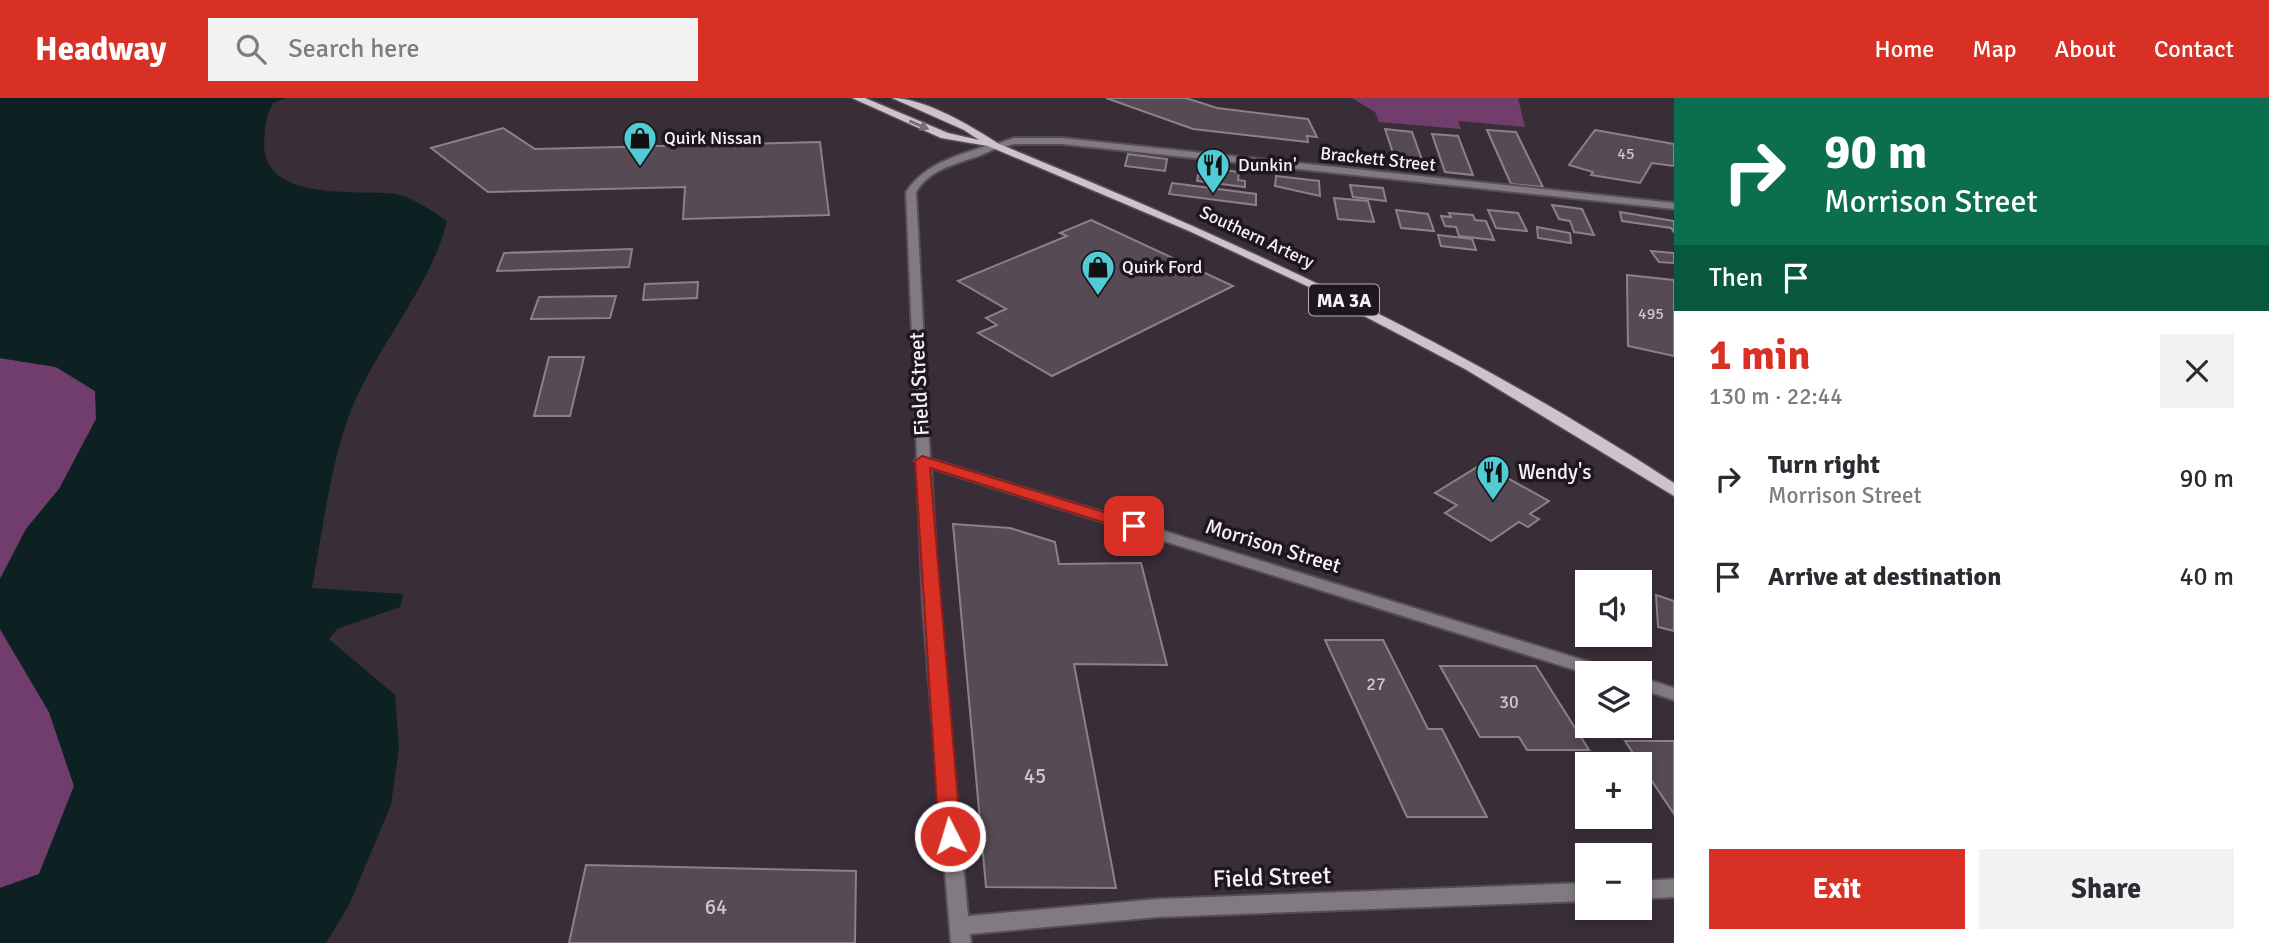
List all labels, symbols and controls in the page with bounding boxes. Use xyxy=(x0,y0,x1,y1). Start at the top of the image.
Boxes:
search box xyxy=(208,18,698,81)
text: Headway xyxy=(35,29,166,70)
icon: search xyxy=(232,30,270,68)
text: Search here xyxy=(288,33,419,65)
text: Home xyxy=(1874,34,1934,64)
text: Map xyxy=(1972,34,2017,64)
text: About xyxy=(2055,34,2116,64)
text: Contact xyxy=(2154,34,2234,64)
shop icon: Quirk Nissan xyxy=(621,119,659,168)
one-way arrow xyxy=(909,120,930,131)
text: 90 m xyxy=(1824,122,1927,182)
icon: right xyxy=(1709,126,1800,217)
place label: Quirk Nissan xyxy=(664,127,762,149)
street label: Brackett Street xyxy=(1319,142,1437,176)
house number: 45 xyxy=(1617,144,1635,164)
restaurant icon: Dunkin' xyxy=(1194,146,1232,195)
place label: Dunkin' xyxy=(1238,154,1297,176)
text: Morrison Street xyxy=(1824,182,2038,221)
street label: Southern Artery xyxy=(1196,201,1318,273)
shop icon: Quirk Ford xyxy=(1079,248,1117,297)
place label: Quirk Ford xyxy=(1122,256,1202,278)
icon: arrive xyxy=(1777,259,1815,297)
text: Then xyxy=(1709,262,1763,294)
road number: MA 3A xyxy=(1309,284,1379,316)
house number: 495 xyxy=(1638,304,1664,324)
text: 1 min xyxy=(1709,330,1810,381)
street label: Field Street xyxy=(903,332,935,436)
button: close xyxy=(2160,334,2234,408)
text: 130 m · 22:44 xyxy=(1709,382,1843,411)
text: Turn right xyxy=(1768,449,1880,481)
restaurant icon: Wendy's xyxy=(1474,453,1512,502)
place label: Wendy's xyxy=(1518,459,1591,485)
icon: right xyxy=(1709,460,1747,498)
text: 90 m xyxy=(2179,463,2234,495)
text: Morrison Street xyxy=(1768,481,1922,510)
pin xyxy=(1104,496,1164,556)
icon: arrive xyxy=(1115,507,1153,545)
street label: Morrison Street xyxy=(1202,513,1344,579)
icon: arrive xyxy=(1709,558,1747,596)
text: Arrive at destination xyxy=(1768,561,2001,593)
text: 40 m xyxy=(2179,561,2234,593)
map controls xyxy=(1575,570,1652,920)
button: sound xyxy=(1575,570,1652,647)
button: layers xyxy=(1575,661,1652,738)
house number: 27 xyxy=(1366,673,1386,695)
house number: 30 xyxy=(1499,691,1519,713)
button: + xyxy=(1575,752,1652,829)
house number: 45 xyxy=(1024,763,1046,789)
position arrow xyxy=(913,799,987,873)
button: − xyxy=(1575,843,1652,920)
button: Exit xyxy=(1709,849,1965,929)
button: Share xyxy=(1979,849,2234,929)
street label: Field Street xyxy=(1212,860,1332,894)
house number: 64 xyxy=(705,894,727,920)

